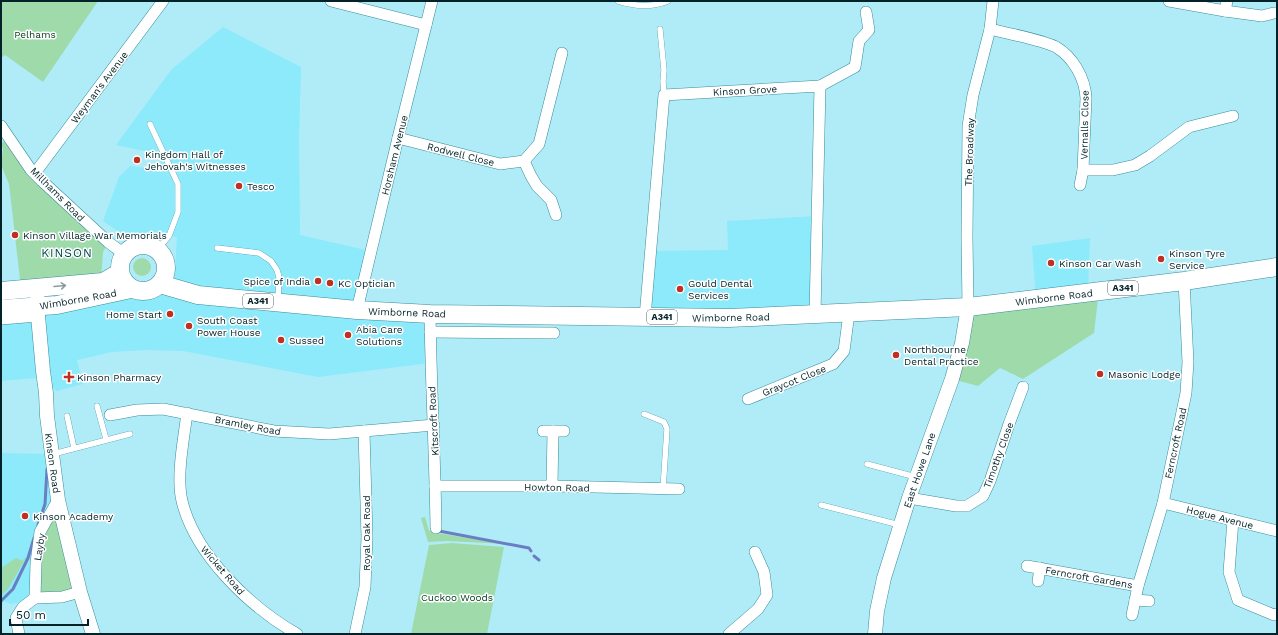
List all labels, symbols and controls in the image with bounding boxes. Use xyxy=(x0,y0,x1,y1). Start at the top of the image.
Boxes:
park label: Pelhams xyxy=(14,29,56,40)
street label: Weyman's Avenue xyxy=(69,49,130,125)
street label: Kinson Grove xyxy=(713,83,778,98)
street label: Vernalls Close xyxy=(1078,90,1091,160)
street label: Horsham Avenue xyxy=(379,114,410,196)
street label: The Broadway xyxy=(963,117,976,186)
street label: Rodwell Close xyxy=(426,141,496,168)
place label: Kingdom Hall of Jehovah's Witnesses xyxy=(145,149,246,172)
marker: Kingdom Hall of Jehovah's Witnesses xyxy=(132,155,142,165)
street label: Millhams Road xyxy=(28,165,87,224)
marker: Tesco xyxy=(234,181,244,191)
place label: Tesco xyxy=(247,181,275,192)
marker: Kinson Village War Memorials xyxy=(10,230,20,240)
place label: Kinson Village War Memorials xyxy=(23,230,167,241)
district label: KINSON xyxy=(41,246,93,260)
place label: Kinson Tyre Service xyxy=(1169,248,1225,271)
marker: Kinson Tyre Service xyxy=(1156,254,1166,264)
marker: Kinson Car Wash xyxy=(1046,258,1056,268)
place label: Kinson Car Wash xyxy=(1059,258,1141,269)
place label: Spice of India xyxy=(243,276,310,287)
marker: Spice of India xyxy=(313,276,323,286)
marker: KC Optician xyxy=(325,278,335,288)
place label: KC Optician xyxy=(338,278,395,289)
place label: Gould Dental Services xyxy=(688,278,752,301)
road number: A341 xyxy=(1108,281,1138,295)
one-way arrow xyxy=(53,282,66,289)
marker: Gould Dental Services xyxy=(675,284,685,294)
street label: Wimborne Road xyxy=(39,287,117,312)
street label: Wimborne Road xyxy=(1015,287,1093,308)
road number: A341 xyxy=(243,294,273,308)
street label: Wimborne Road xyxy=(368,306,446,319)
place label: Home Start xyxy=(106,309,163,320)
marker: Home Start xyxy=(165,309,175,319)
road number: A341 xyxy=(647,310,677,324)
street label: Wimborne Road xyxy=(692,311,770,324)
place label: South Coast Power House xyxy=(197,315,261,338)
marker: South Coast Power House xyxy=(184,321,194,331)
place label: Abia Care Solutions xyxy=(356,324,403,347)
marker: Abia Care Solutions xyxy=(343,330,353,340)
marker: Sussed xyxy=(276,335,286,345)
place label: Sussed xyxy=(289,335,324,346)
place label: Northbourne Dental Practice xyxy=(904,344,979,367)
marker: Northbourne Dental Practice xyxy=(891,350,901,360)
street label: Graycot Close xyxy=(761,363,828,398)
marker: Masonic Lodge xyxy=(1095,369,1105,379)
place label: Masonic Lodge xyxy=(1108,369,1181,380)
marker: Kinson Pharmacy xyxy=(64,372,74,382)
place label: Kinson Pharmacy xyxy=(77,372,162,383)
street label: Kitscroft Road xyxy=(426,386,441,456)
street label: Ferncroft Road xyxy=(1163,407,1188,480)
street label: Bramley Road xyxy=(214,414,282,437)
street label: Timothy Close xyxy=(981,420,1016,490)
street label: East Howe Lane xyxy=(901,431,938,509)
street label: Kinson Road xyxy=(43,432,62,494)
street label: Howton Road xyxy=(524,481,590,494)
street label: Royal Oak Road xyxy=(361,495,372,571)
street label: Hogue Avenue xyxy=(1185,504,1255,531)
marker: Kinson Academy xyxy=(20,511,30,521)
place label: Kinson Academy xyxy=(33,511,114,522)
street label: Layby xyxy=(32,532,47,562)
street label: Wicket Road xyxy=(198,544,247,597)
street label: Ferncroft Gardens xyxy=(1044,564,1133,591)
park label: Cuckoo Woods xyxy=(421,592,493,603)
scale bar xyxy=(10,601,88,627)
text: 50 m xyxy=(16,608,46,622)

